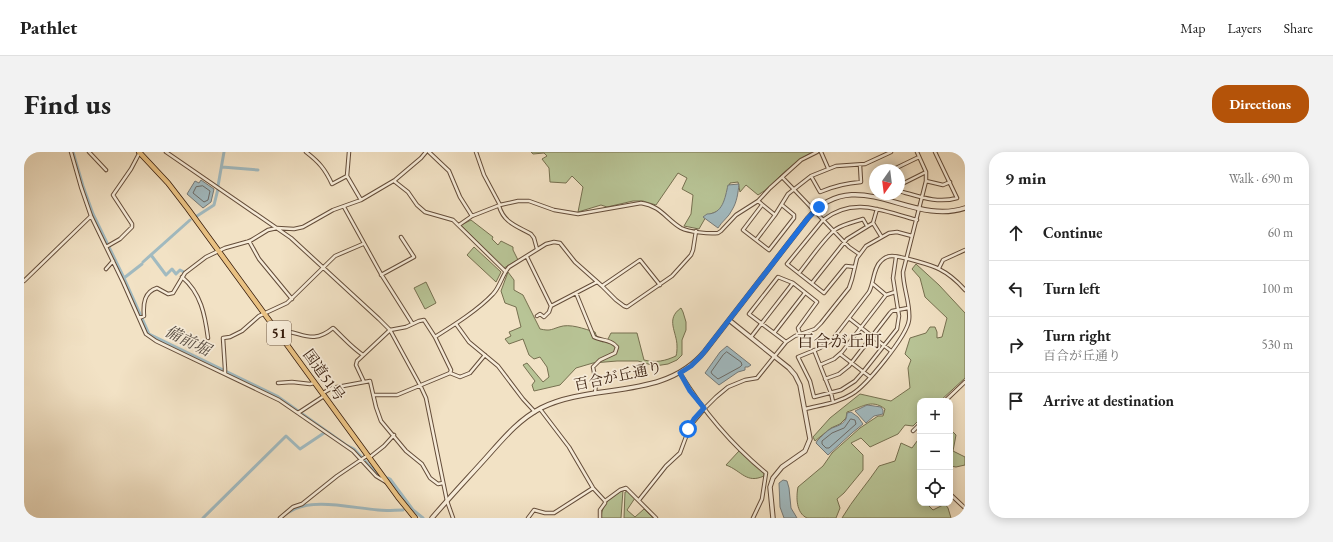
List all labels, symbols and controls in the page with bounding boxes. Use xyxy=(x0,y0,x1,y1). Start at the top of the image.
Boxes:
text: Pathlet xyxy=(20,15,77,40)
text: Map xyxy=(1180,19,1205,37)
text: Layers xyxy=(1227,19,1262,37)
text: Share xyxy=(1284,19,1313,37)
button: Directions xyxy=(1212,85,1309,123)
text: Find us xyxy=(24,86,111,122)
north arrow xyxy=(869,164,905,200)
text: 9 min xyxy=(1005,167,1046,189)
text: Walk · 690 m xyxy=(1229,170,1293,187)
route end xyxy=(810,198,828,216)
icon: ahead xyxy=(1005,222,1027,244)
text: Continue xyxy=(1043,223,1103,242)
text: 60 m xyxy=(1268,224,1293,241)
icon: left xyxy=(1005,278,1027,300)
text: Turn left xyxy=(1043,279,1100,298)
text: 100 m xyxy=(1262,280,1293,297)
water label: 備前堀 xyxy=(162,320,217,362)
road number: 51 xyxy=(267,321,291,345)
text: Turn right xyxy=(1043,326,1111,345)
district label: 百合が丘町 xyxy=(797,330,882,352)
icon: right xyxy=(1005,334,1027,356)
text: 530 m xyxy=(1262,336,1293,353)
street label: 国道51号 xyxy=(299,345,350,404)
text: 百合が丘通り xyxy=(1043,347,1121,364)
street label: 百合が丘通り xyxy=(572,357,664,394)
icon: arrive xyxy=(1005,390,1027,412)
text: Arrive at destination xyxy=(1043,391,1174,410)
map controls xyxy=(917,398,953,506)
button: + xyxy=(917,398,953,434)
route start xyxy=(679,420,697,438)
button: − xyxy=(917,434,953,470)
button: locate xyxy=(917,470,953,506)

